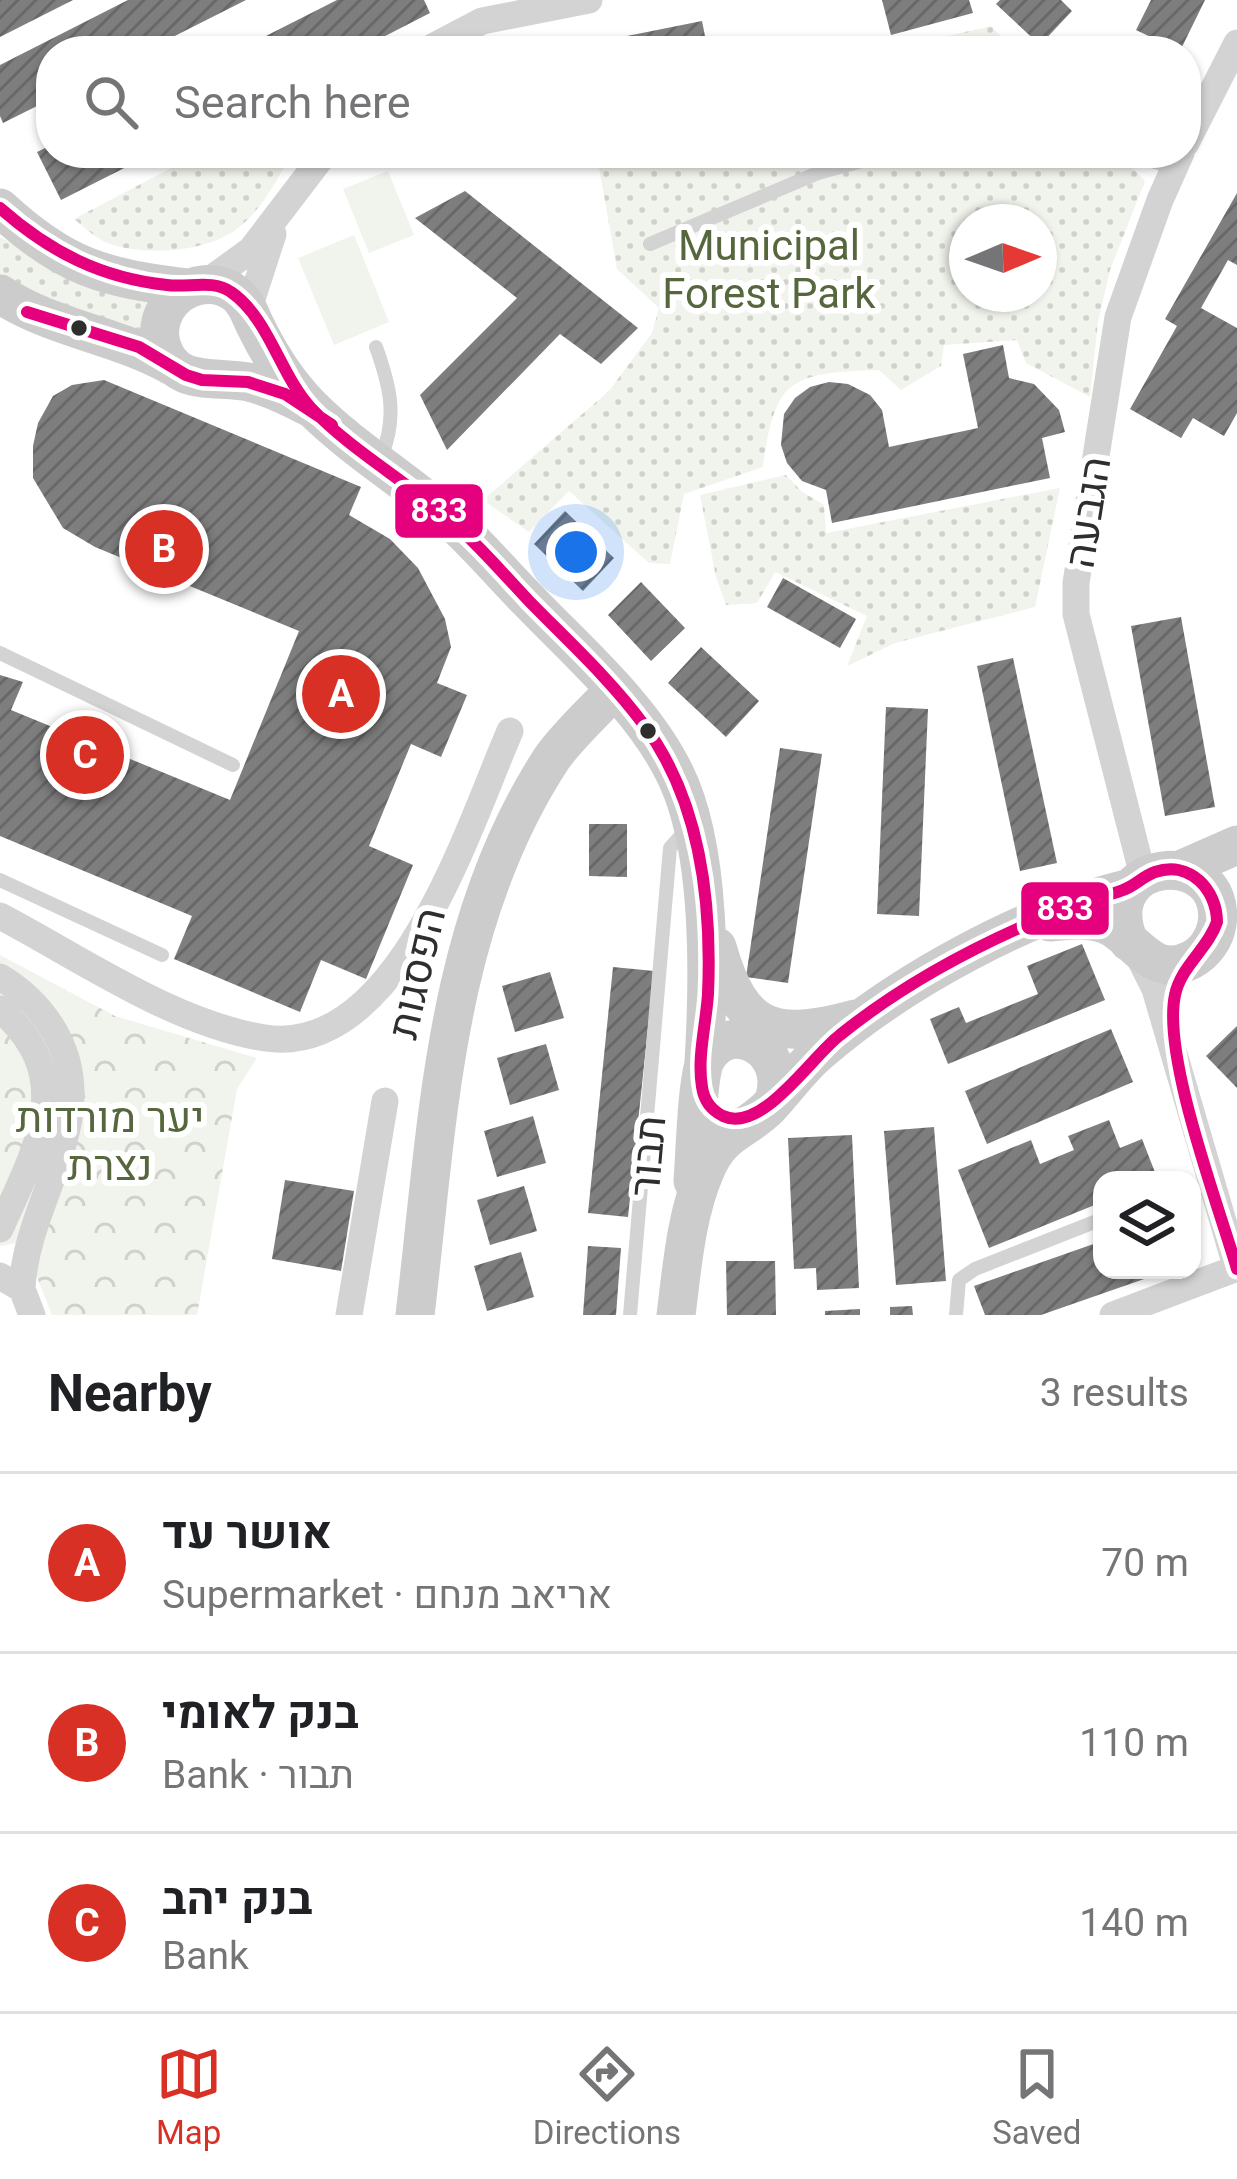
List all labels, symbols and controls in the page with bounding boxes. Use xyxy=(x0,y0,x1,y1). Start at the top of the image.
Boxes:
search box xyxy=(36,36,1201,168)
icon: search xyxy=(78,69,144,135)
text: Search here xyxy=(174,76,411,129)
north arrow xyxy=(949,204,1057,312)
park label: Municipal Forest Park xyxy=(662,221,876,318)
unlabelled marker xyxy=(68,317,90,339)
street label: הגבעה xyxy=(1055,453,1120,571)
line badge: 833 xyxy=(393,482,485,540)
text: 833 xyxy=(411,491,467,530)
pin: B xyxy=(125,504,203,594)
your location xyxy=(546,522,606,582)
pin: A xyxy=(302,649,380,739)
pin: C xyxy=(46,710,124,800)
unlabelled marker xyxy=(637,720,659,742)
line badge: 833 xyxy=(1019,880,1111,937)
text: 833 xyxy=(1037,889,1093,928)
street label: הפסגות xyxy=(378,903,455,1043)
park label: יער מורדות נצרת xyxy=(16,1093,204,1190)
street label: תבור xyxy=(620,1113,675,1199)
map controls xyxy=(1093,1171,1201,1279)
button: layers xyxy=(1093,1171,1201,1279)
text: Nearby xyxy=(48,1364,212,1423)
text: 3 results xyxy=(1040,1370,1189,1416)
text: אושר עד xyxy=(162,1506,332,1559)
text: A xyxy=(74,1540,100,1586)
text: 70 m xyxy=(1101,1540,1189,1586)
text: Supermarket · אריאב מנחם xyxy=(162,1572,612,1618)
text: בנק לאומי xyxy=(162,1686,359,1739)
text: B xyxy=(75,1720,99,1766)
text: 110 m xyxy=(1079,1720,1189,1766)
text: Bank · תבור xyxy=(162,1752,354,1798)
text: בנק יהב xyxy=(162,1872,312,1925)
text: C xyxy=(74,1900,100,1946)
text: 140 m xyxy=(1079,1900,1189,1946)
text: Bank xyxy=(162,1933,249,1979)
tab: Map xyxy=(156,2041,222,2152)
tab: Directions xyxy=(533,2041,681,2152)
tab: Saved xyxy=(992,2041,1081,2152)

